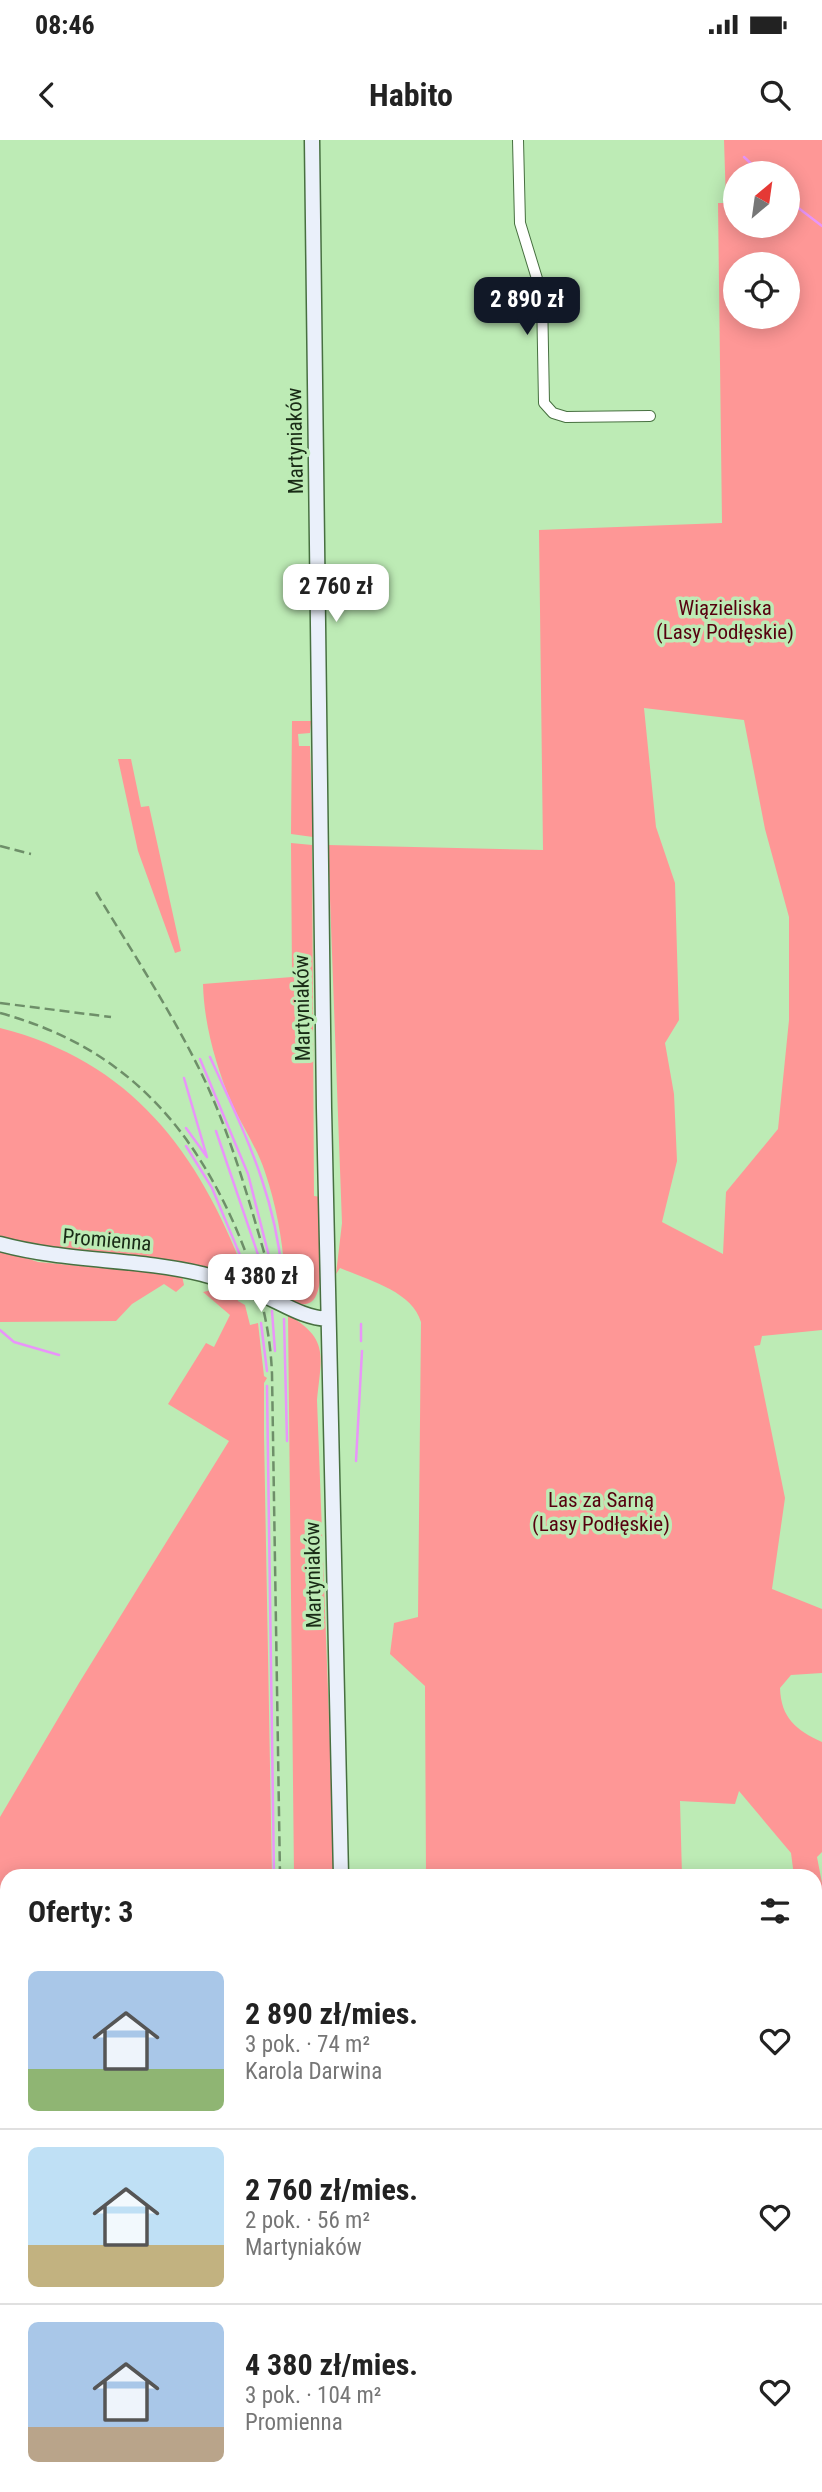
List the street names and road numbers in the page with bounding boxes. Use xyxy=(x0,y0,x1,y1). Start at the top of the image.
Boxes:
street label: Martyniaków xyxy=(282,387,308,494)
street label: Martyniaków xyxy=(289,954,315,1061)
street label: Promienna xyxy=(61,1224,153,1256)
street label: Martyniaków xyxy=(300,1521,326,1628)

